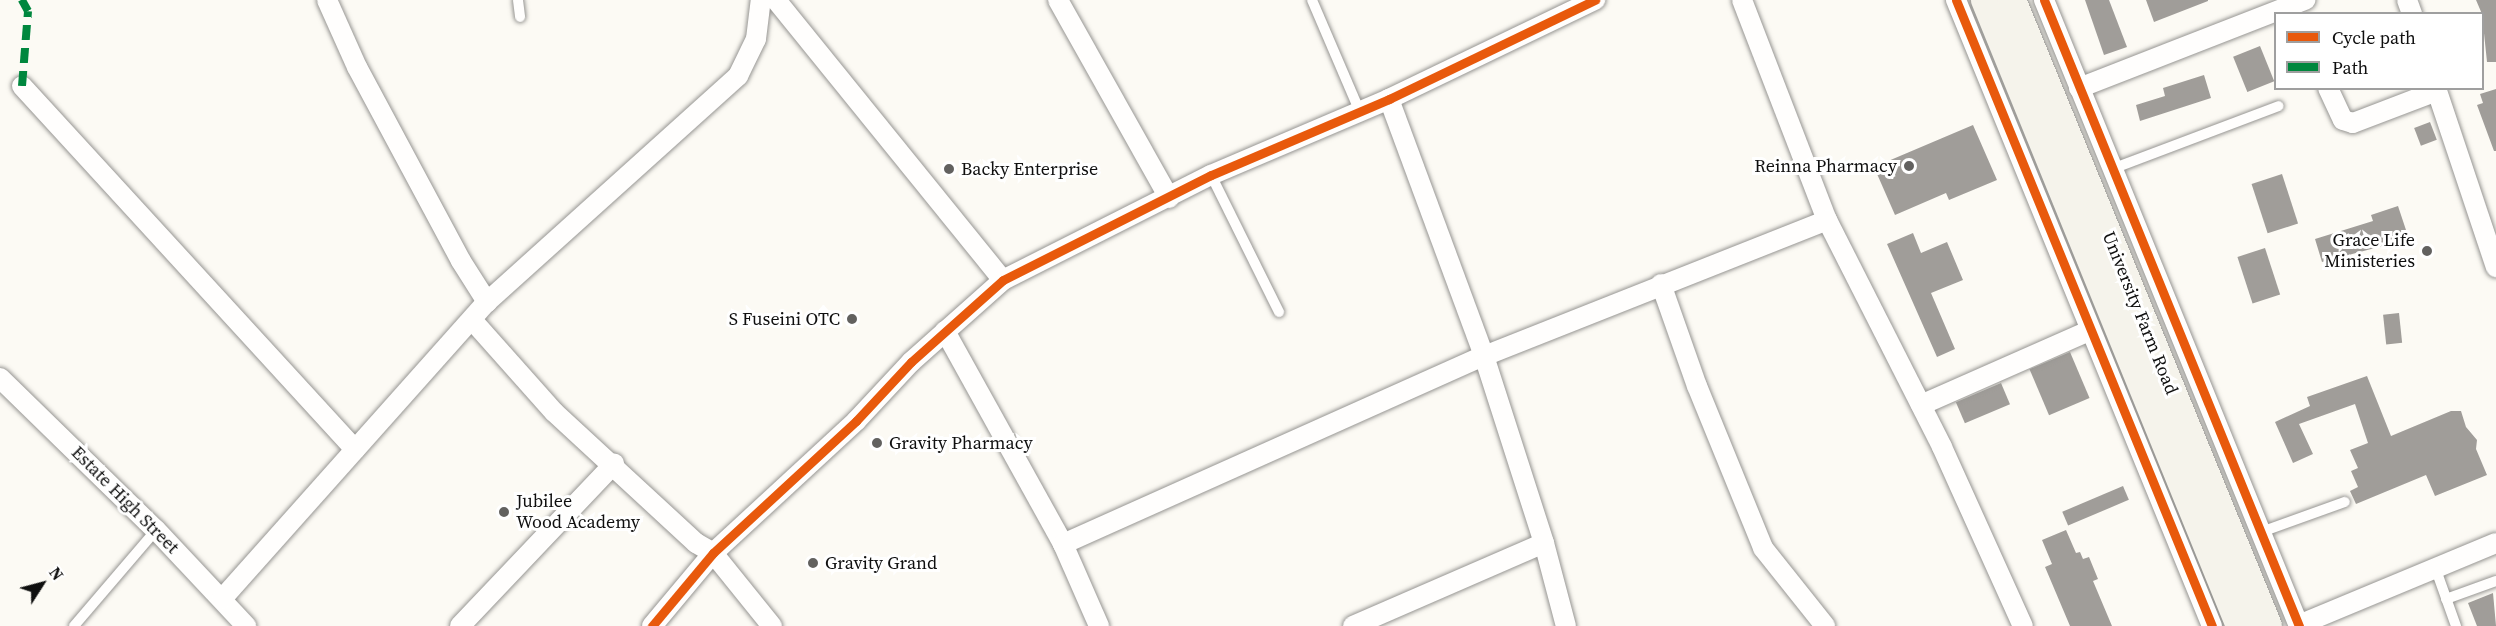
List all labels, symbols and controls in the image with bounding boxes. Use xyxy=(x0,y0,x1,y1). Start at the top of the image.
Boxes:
legend xyxy=(2274,12,2484,90)
text: Cycle path xyxy=(2332,25,2416,50)
text: Path xyxy=(2332,55,2368,80)
place label: Reinna Pharmacy xyxy=(1754,155,1897,177)
place label: Backy Enterprise xyxy=(961,158,1098,180)
marker: Reinna Pharmacy xyxy=(1902,159,1916,173)
marker: Backy Enterprise xyxy=(942,162,956,176)
street label: University Farm Road xyxy=(2097,228,2183,398)
place label: Grace Life Ministeries xyxy=(2324,230,2415,272)
marker: Grace Life Ministeries xyxy=(2420,244,2434,258)
place label: S Fuseini OTC xyxy=(729,308,840,330)
marker: S Fuseini OTC xyxy=(845,312,859,326)
place label: Gravity Pharmacy xyxy=(889,432,1033,454)
marker: Gravity Pharmacy xyxy=(870,436,884,450)
street label: Estate High Street xyxy=(67,442,183,558)
place label: Jubilee Wood Academy xyxy=(516,491,640,534)
marker: Jubilee Wood Academy xyxy=(497,505,511,519)
place label: Gravity Grand xyxy=(825,552,937,574)
north arrow xyxy=(12,554,72,614)
marker: Gravity Grand xyxy=(806,556,820,570)
text: N xyxy=(44,562,69,585)

